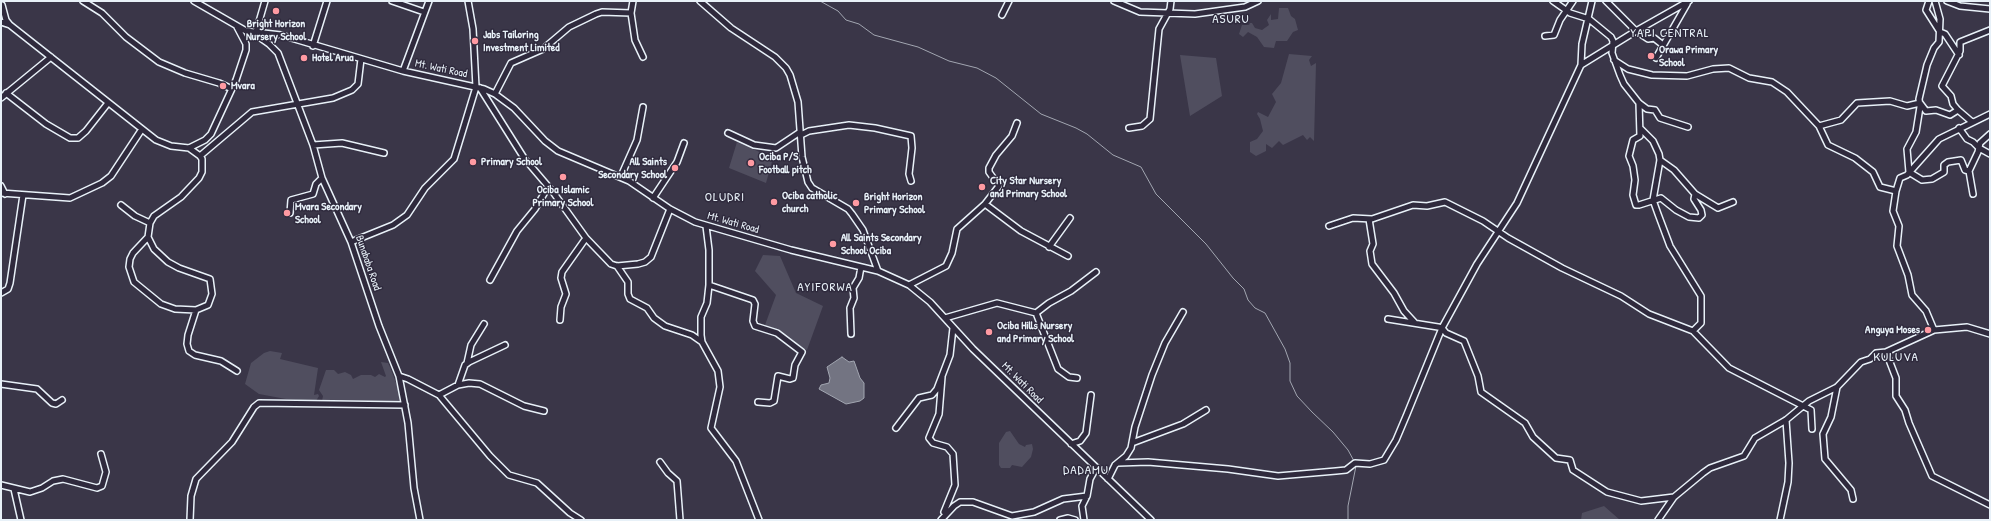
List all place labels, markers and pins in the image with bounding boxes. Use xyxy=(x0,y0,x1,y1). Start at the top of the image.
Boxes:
marker: Bright Horizon Nursery School xyxy=(271,6,281,16)
place label: Bright Horizon Nursery School xyxy=(246,17,306,43)
place label: Jabs Tailoring Investment Limited xyxy=(483,28,559,54)
marker: Jabs Tailoring Investment Limited xyxy=(470,36,480,46)
place label: Orawa Primary School xyxy=(1659,43,1718,69)
place label: Hotel Arua xyxy=(312,51,354,65)
marker: Orawa Primary School xyxy=(1646,51,1656,61)
marker: Hotel Arua xyxy=(299,53,309,63)
place label: Mvara xyxy=(231,79,255,93)
marker: Mvara xyxy=(218,81,228,91)
place label: Ociba P/S Football pitch xyxy=(759,150,812,176)
place label: Primary School xyxy=(481,155,542,169)
place label: All Saints Secondary School xyxy=(598,155,667,181)
marker: Primary School xyxy=(468,157,478,167)
marker: Ociba P/S Football pitch xyxy=(746,158,756,168)
marker: All Saints Secondary School xyxy=(670,163,680,173)
marker: Ociba Islamic Primary School xyxy=(558,172,568,182)
place label: City Star Nursery and Primary School xyxy=(990,174,1067,200)
marker: City Star Nursery and Primary School xyxy=(977,182,987,192)
place label: Ociba Islamic Primary School xyxy=(533,183,593,209)
place label: Ociba catholic church xyxy=(782,189,837,215)
place label: Bright Horizon Primary School xyxy=(864,190,925,216)
marker: Ociba catholic church xyxy=(769,197,779,207)
marker: Bright Horizon Primary School xyxy=(851,198,861,208)
place label: Mvara Secondary School xyxy=(295,200,362,226)
marker: Mvara Secondary School xyxy=(282,208,292,218)
place label: All Saints Secondary School Ociba xyxy=(841,231,922,257)
marker: All Saints Secondary School Ociba xyxy=(828,239,838,249)
place label: Ociba Hills Nursery and Primary School xyxy=(997,319,1074,345)
place label: Anguya Moses xyxy=(1865,323,1920,337)
marker: Anguya Moses xyxy=(1923,325,1933,335)
marker: Ociba Hills Nursery and Primary School xyxy=(984,327,994,337)

